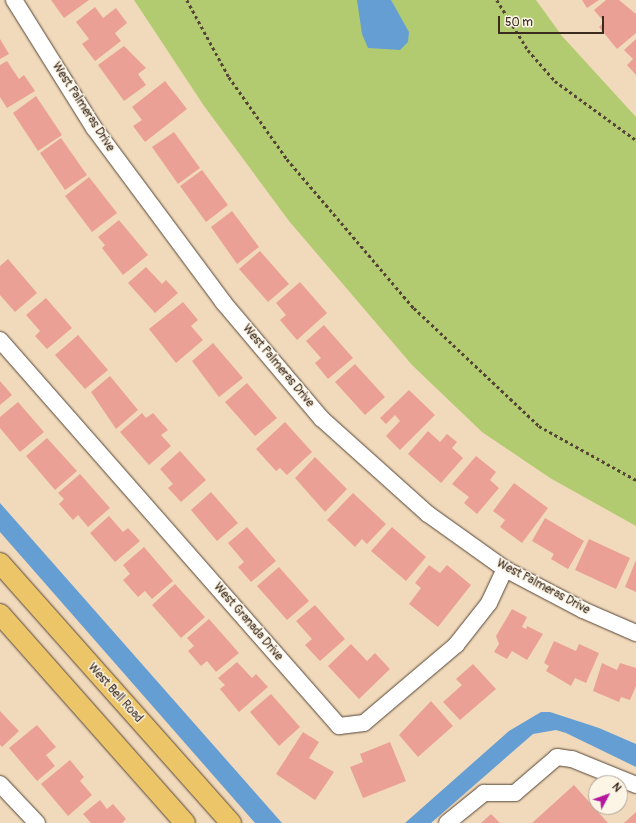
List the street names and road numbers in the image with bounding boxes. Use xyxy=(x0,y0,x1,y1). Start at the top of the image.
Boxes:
street label: West Palmeras Drive xyxy=(49,60,117,154)
street label: West Palmeras Drive xyxy=(239,322,317,410)
street label: West Palmeras Drive xyxy=(494,556,592,618)
street label: West Granada Drive xyxy=(210,580,286,664)
street label: West Bell Road xyxy=(85,660,145,726)

